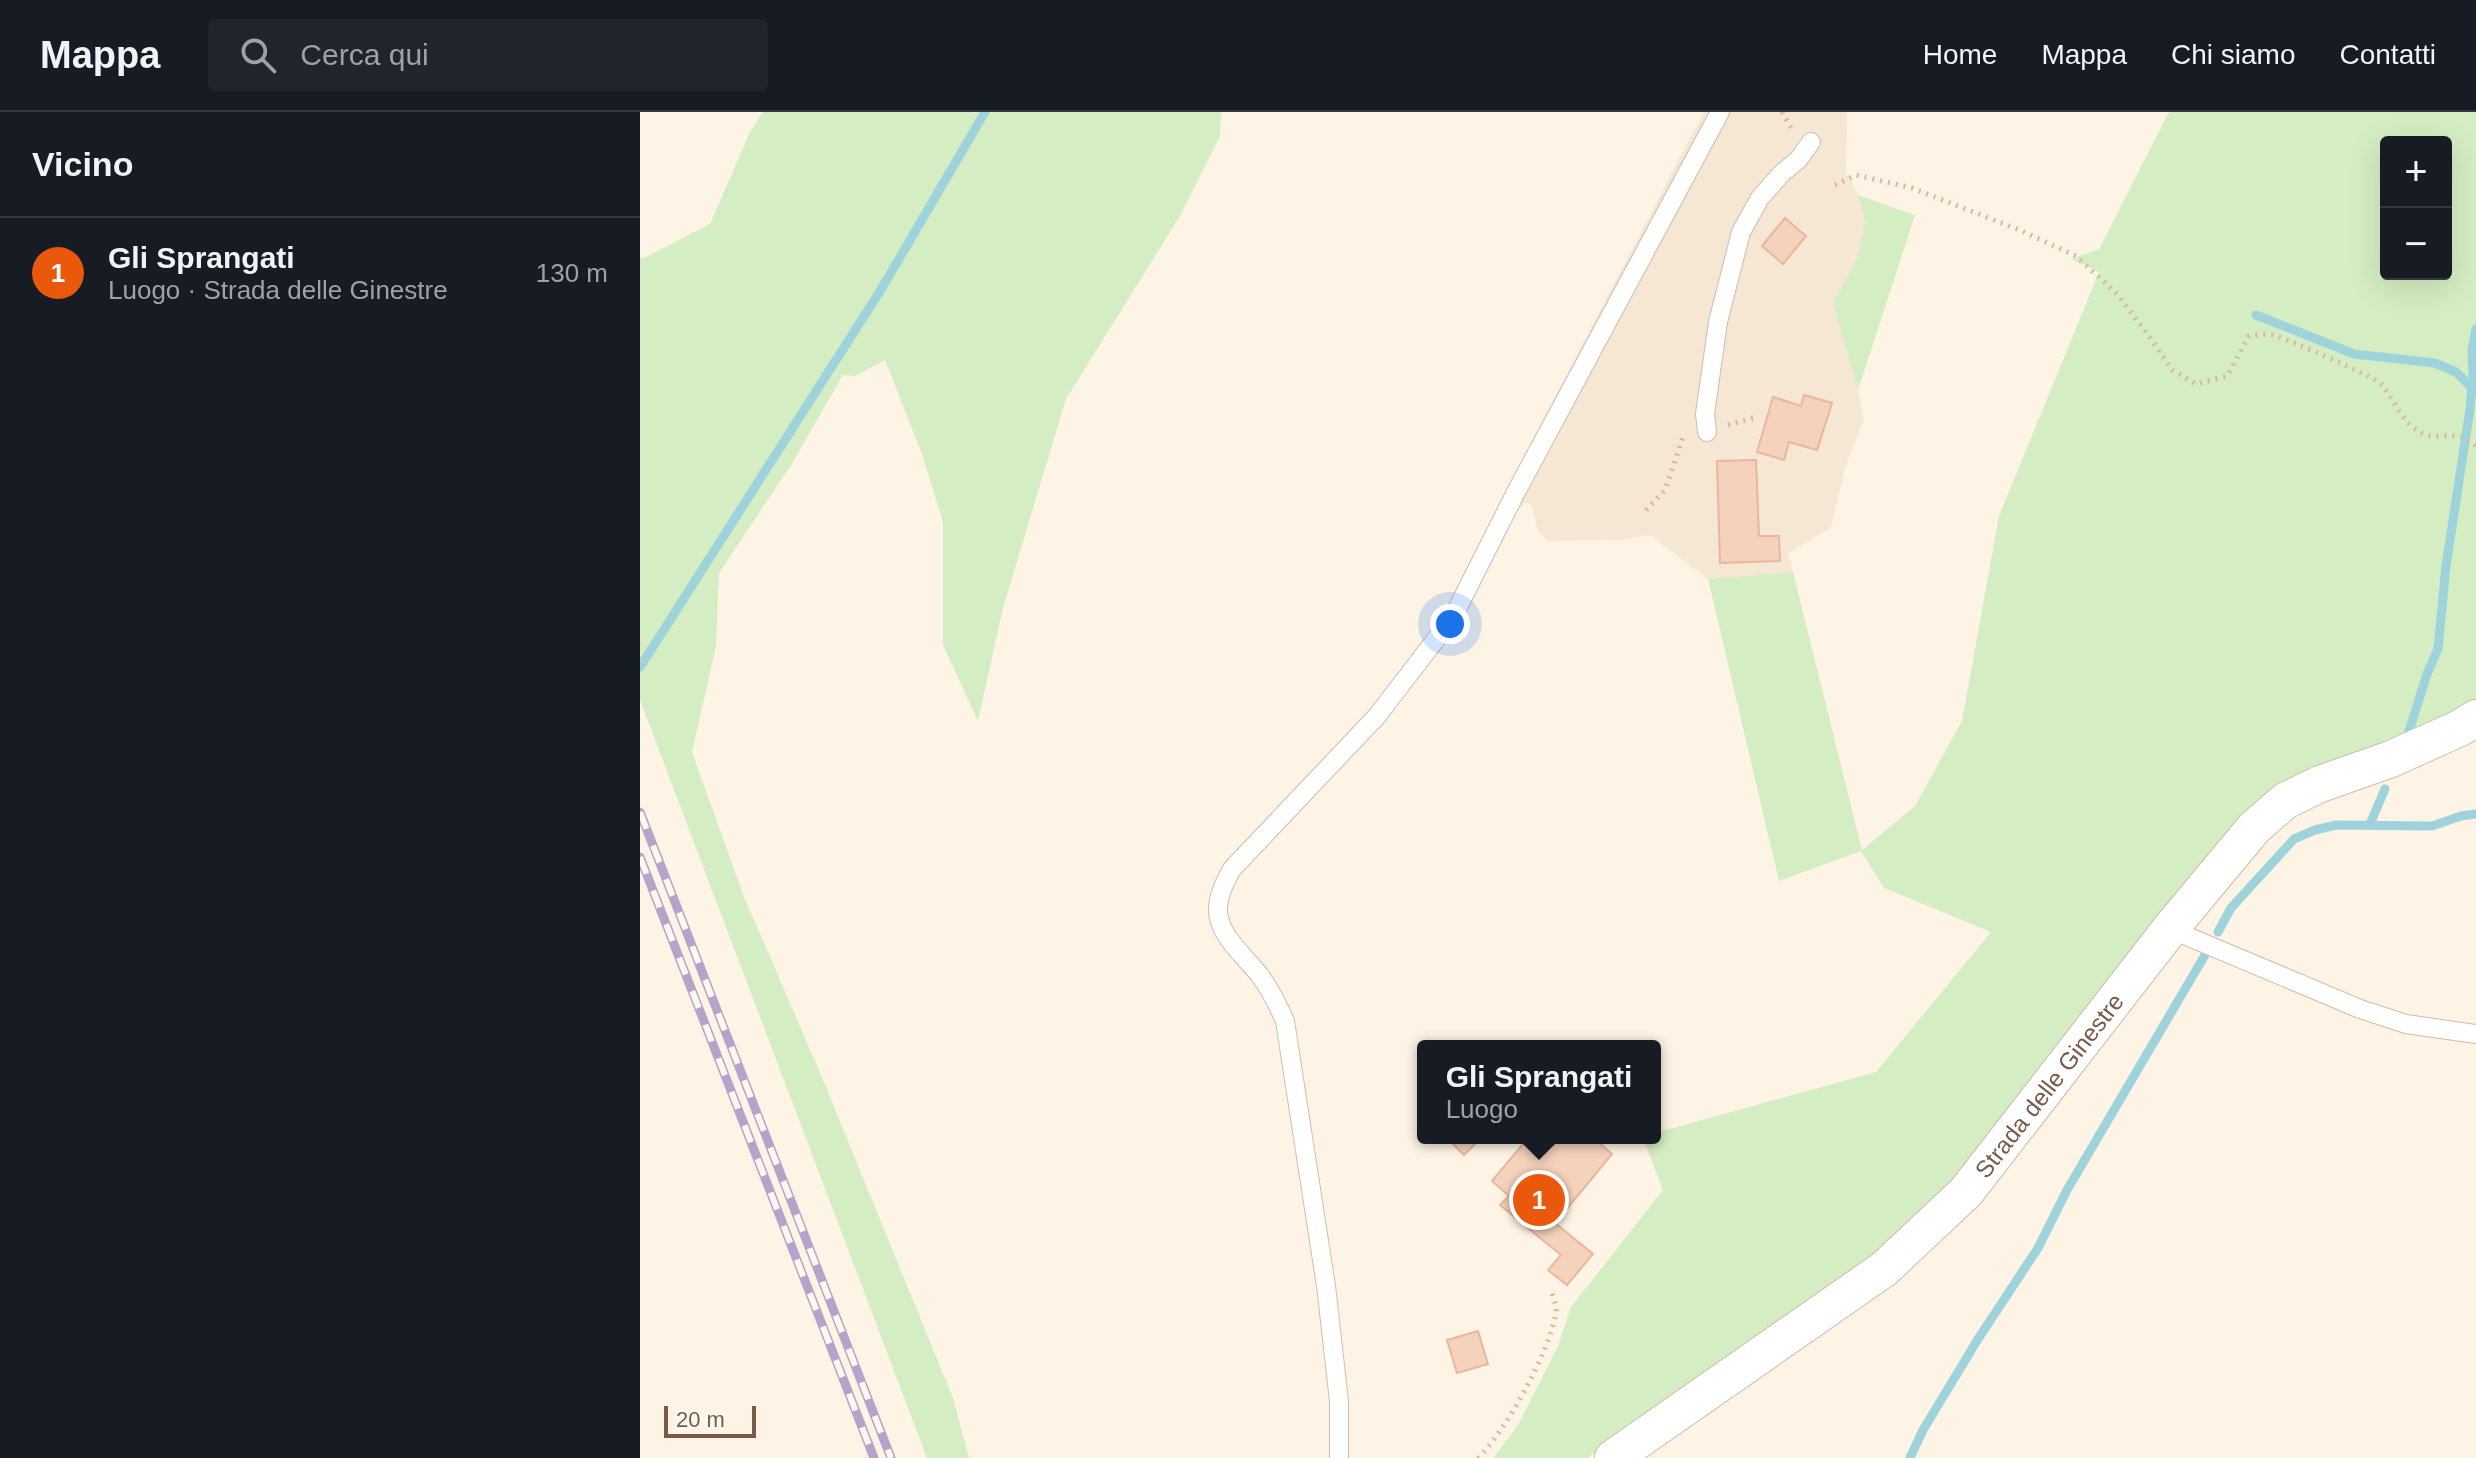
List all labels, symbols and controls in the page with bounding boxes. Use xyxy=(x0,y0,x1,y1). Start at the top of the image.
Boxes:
search box xyxy=(208,19,768,91)
icon: search xyxy=(236,33,280,77)
text: Mappa xyxy=(40,34,160,76)
text: Cerca qui xyxy=(300,38,429,71)
text: Home xyxy=(1923,39,1997,70)
text: Mappa xyxy=(2041,39,2127,70)
text: Chi siamo xyxy=(2171,39,2296,70)
text: Contatti xyxy=(2340,39,2436,70)
map controls xyxy=(2380,136,2452,280)
button: + xyxy=(2380,136,2452,208)
text: Vicino xyxy=(32,145,133,183)
button: − xyxy=(2380,208,2452,280)
text: Gli Sprangati xyxy=(108,241,295,274)
text: 1 xyxy=(51,258,65,288)
text: 130 m xyxy=(536,258,608,288)
text: Luogo · Strada delle Ginestre xyxy=(108,275,448,305)
your location xyxy=(1430,604,1470,644)
street label: Strada delle Ginestre xyxy=(1969,988,2129,1183)
popup xyxy=(1417,1040,1661,1144)
text: Gli Sprangati xyxy=(1446,1060,1632,1093)
text: Luogo xyxy=(1446,1094,1518,1124)
pin: 1 xyxy=(1513,1170,1565,1230)
scale bar xyxy=(664,1402,756,1438)
text: 20 m xyxy=(676,1407,725,1432)

